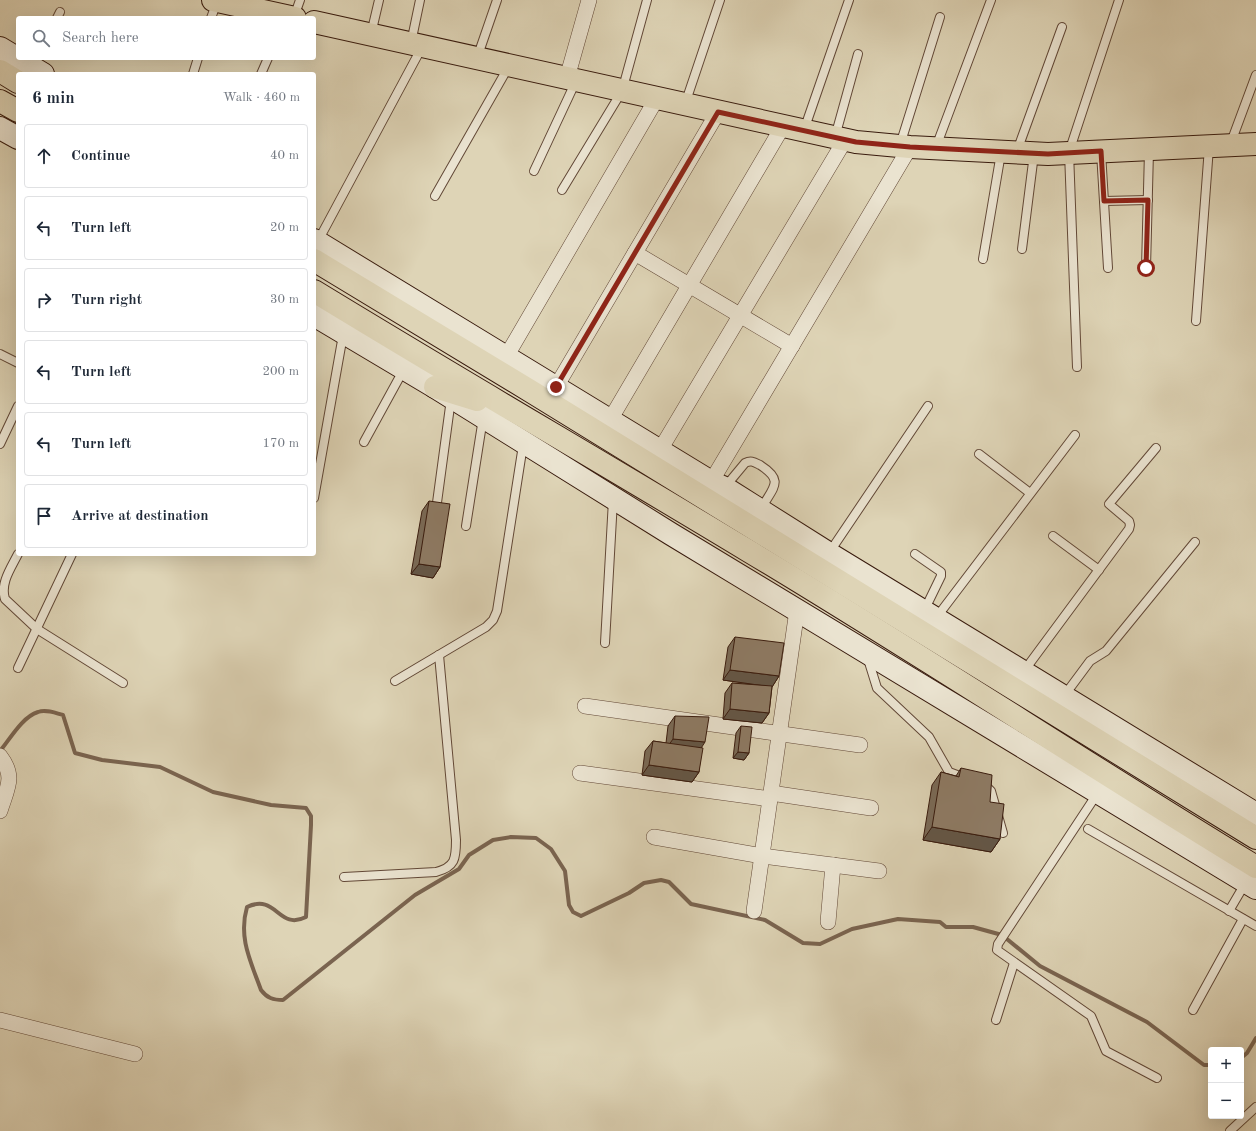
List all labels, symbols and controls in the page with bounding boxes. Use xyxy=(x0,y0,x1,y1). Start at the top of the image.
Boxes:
search box xyxy=(16,16,316,60)
icon: search xyxy=(30,27,52,49)
text: Search here xyxy=(62,31,139,46)
text: 6 min xyxy=(32,90,75,107)
text: Walk · 460 m xyxy=(223,91,300,104)
icon: ahead xyxy=(33,145,55,167)
text: Continue xyxy=(71,149,130,164)
text: 40 m xyxy=(270,149,299,162)
icon: left xyxy=(33,217,55,239)
text: Turn left xyxy=(71,221,131,236)
text: 20 m xyxy=(270,221,299,234)
route start xyxy=(1137,259,1155,277)
icon: right xyxy=(33,289,55,311)
text: Turn right xyxy=(71,293,142,308)
text: 30 m xyxy=(270,293,299,306)
icon: left xyxy=(33,361,55,383)
text: Turn left xyxy=(71,365,131,380)
text: 200 m xyxy=(262,365,299,378)
route end xyxy=(547,378,565,396)
icon: left xyxy=(33,433,55,455)
text: Turn left xyxy=(71,437,131,452)
text: 170 m xyxy=(262,437,299,450)
icon: arrive xyxy=(33,505,55,527)
text: Arrive at destination xyxy=(71,509,209,524)
map controls xyxy=(1208,1047,1244,1119)
button: + xyxy=(1208,1047,1244,1083)
button: − xyxy=(1208,1083,1244,1119)

